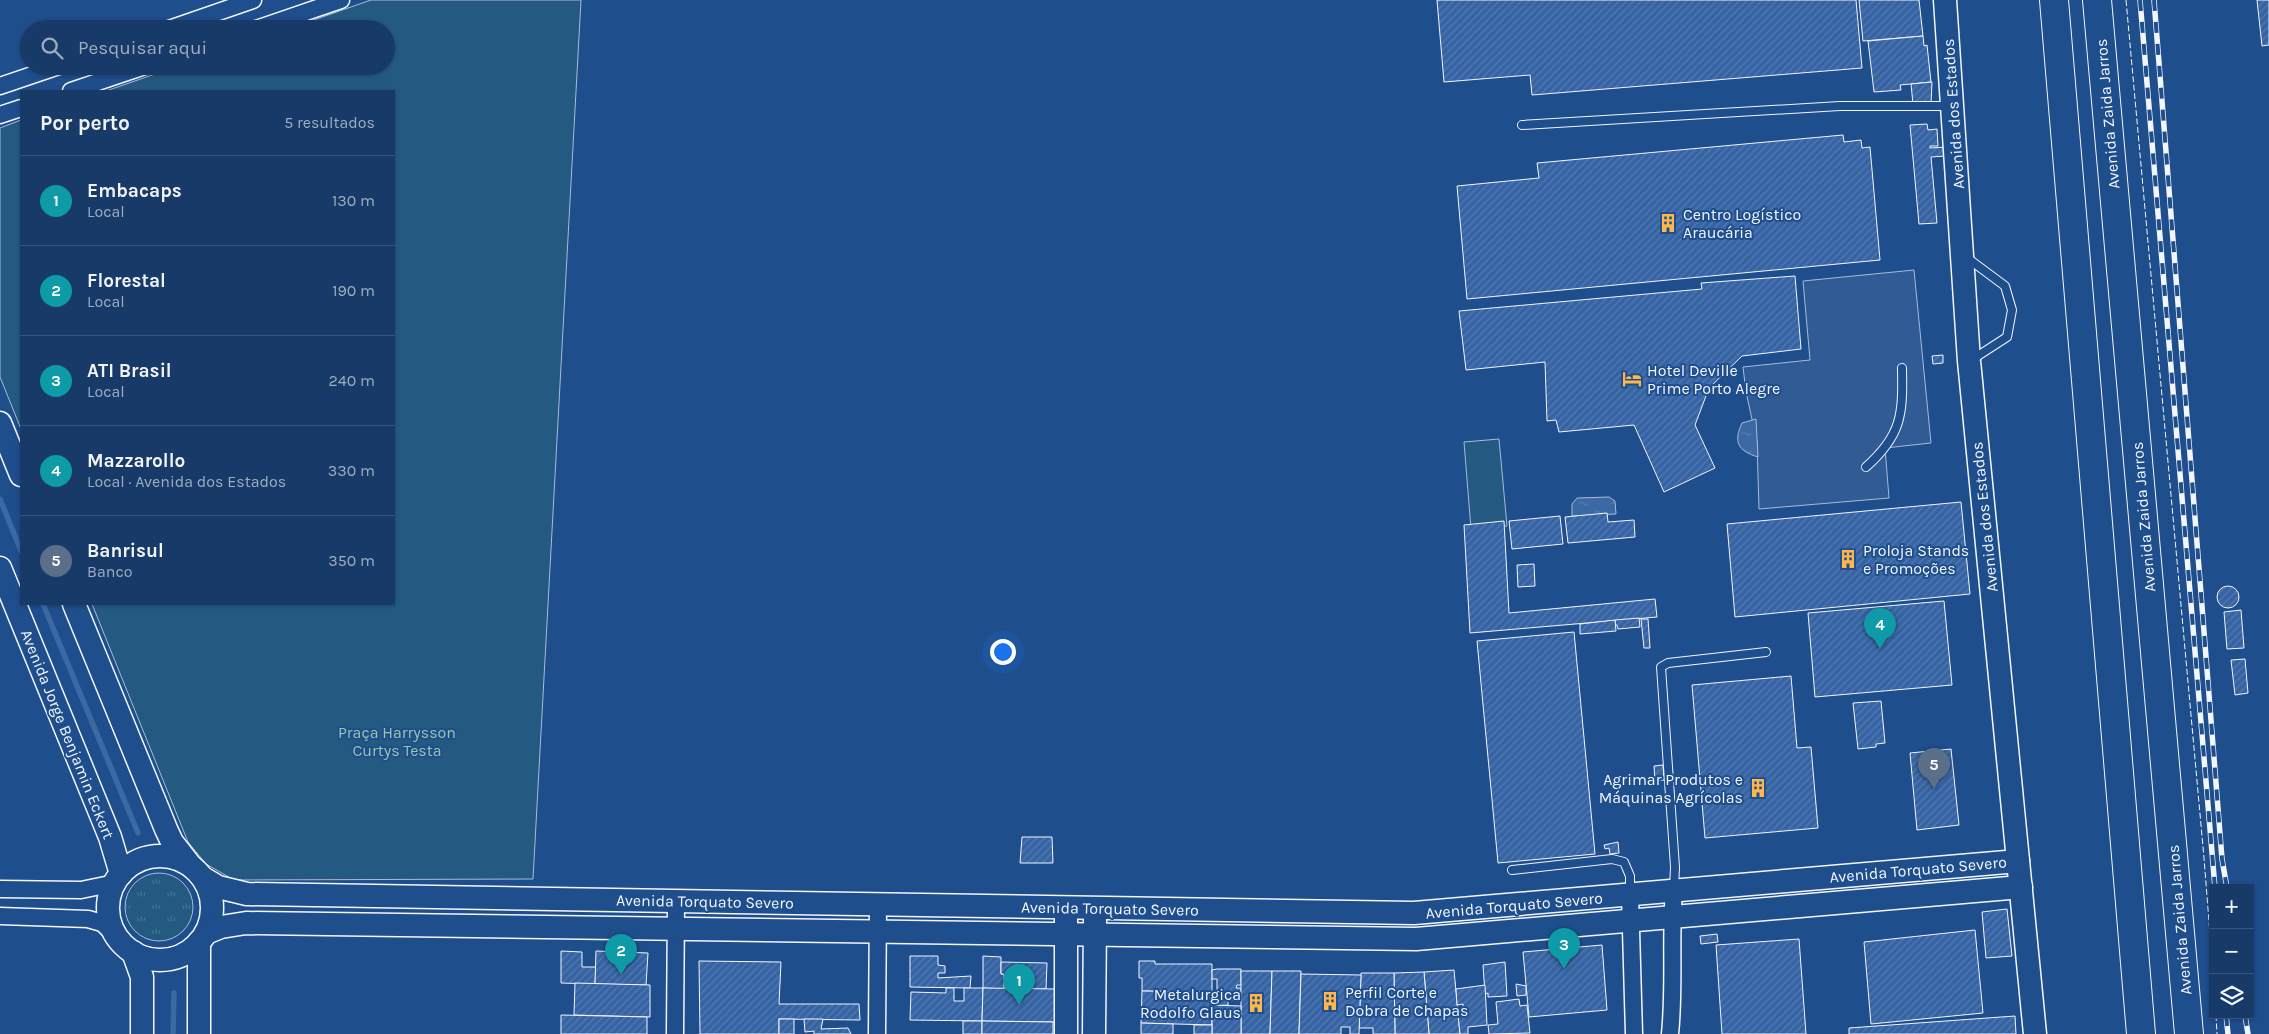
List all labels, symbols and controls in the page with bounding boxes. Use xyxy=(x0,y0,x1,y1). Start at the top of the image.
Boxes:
search box xyxy=(20,20,395,75)
icon: search xyxy=(38,34,66,62)
text: Pesquisar aqui xyxy=(78,37,207,59)
street label: Avenida dos Estados xyxy=(1939,38,1968,190)
street label: Avenida Zaida Jarros xyxy=(2091,38,2124,190)
text: Por perto xyxy=(40,111,130,135)
text: 5 resultados xyxy=(284,113,375,132)
text: Embacaps xyxy=(87,180,182,202)
text: 1 xyxy=(53,191,59,210)
text: 130 m xyxy=(332,191,375,210)
text: Local xyxy=(87,202,125,221)
place label: Centro Logístico Araucária xyxy=(1683,205,1801,242)
building icon: Centro Logístico Araucária xyxy=(1657,212,1679,234)
text: Florestal xyxy=(87,270,166,292)
text: 2 xyxy=(51,281,61,300)
text: 190 m xyxy=(332,281,375,300)
text: Local xyxy=(87,292,125,311)
text: ATI Brasil xyxy=(87,360,172,382)
place label: Hotel Deville Prime Porto Alegre xyxy=(1647,361,1780,398)
hotel icon: Hotel Deville Prime Porto Alegre xyxy=(1621,368,1643,390)
text: 3 xyxy=(51,371,61,390)
text: 240 m xyxy=(329,371,375,390)
text: Local xyxy=(87,382,125,401)
street label: Avenida dos Estados xyxy=(1967,441,2002,593)
street label: Avenida Zaida Jarros xyxy=(2127,441,2160,593)
text: Mazzarollo xyxy=(87,450,185,472)
text: 4 xyxy=(51,461,61,480)
text: 330 m xyxy=(328,461,375,480)
text: Local · Avenida dos Estados xyxy=(87,472,286,491)
text: Banrisul xyxy=(87,540,164,562)
place label: Proloja Stands e Promoções xyxy=(1863,541,1969,578)
building icon: Proloja Stands e Promoções xyxy=(1837,548,1859,570)
text: 5 xyxy=(51,551,61,570)
text: 350 m xyxy=(328,551,375,570)
text: Banco xyxy=(87,562,132,581)
pin: 4 xyxy=(1864,608,1896,649)
street label: Avenida Jorge Benjamin Eckert xyxy=(17,627,118,842)
your location xyxy=(990,639,1016,665)
park label: Praça Harrysson Curtys Testa xyxy=(338,723,456,760)
pin: 5 xyxy=(1918,748,1950,789)
place label: Agrimar Produtos e Máquinas Agrícolas xyxy=(1599,770,1743,807)
building icon: Agrimar Produtos e Máquinas Agrícolas xyxy=(1747,777,1769,799)
street label: Avenida Zaida Jarros xyxy=(2163,844,2196,996)
street label: Avenida Torquato Severo xyxy=(1829,852,2008,887)
map controls xyxy=(2209,884,2254,1019)
button: + xyxy=(2209,884,2254,929)
street label: Avenida Torquato Severo xyxy=(1425,888,1604,923)
street label: Avenida Torquato Severo xyxy=(616,890,794,913)
street label: Avenida Torquato Severo xyxy=(1021,897,1199,920)
pin: 3 xyxy=(1548,928,1580,969)
button: − xyxy=(2209,929,2254,974)
pin: 2 xyxy=(605,934,637,975)
pin: 1 xyxy=(1003,964,1035,1005)
button: layers xyxy=(2209,974,2254,1019)
place label: Perfil Corte e Dobra de Chapas xyxy=(1345,983,1469,1020)
place label: Metalurgica Rodolfo Glaus xyxy=(1140,985,1241,1022)
building icon: Perfil Corte e Dobra de Chapas xyxy=(1319,990,1341,1012)
building icon: Metalurgica Rodolfo Glaus xyxy=(1245,992,1267,1014)

